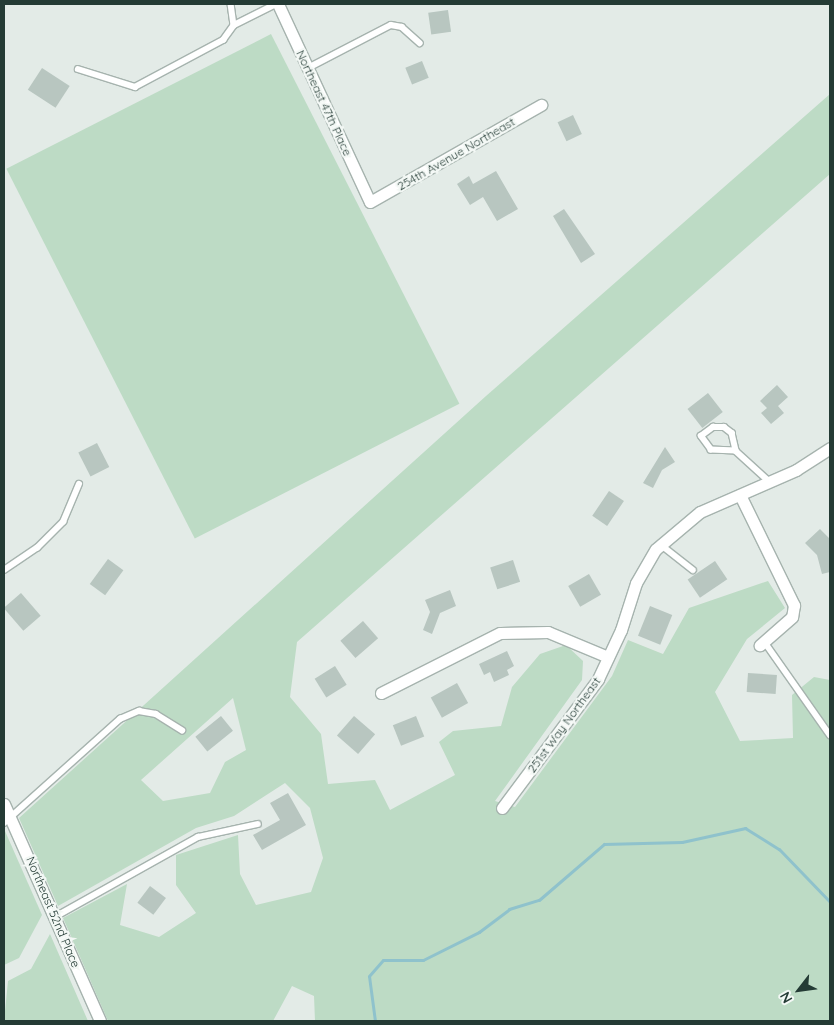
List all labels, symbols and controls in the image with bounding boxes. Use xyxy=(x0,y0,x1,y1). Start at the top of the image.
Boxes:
street label: Northeast 47th Place xyxy=(293,48,355,158)
street label: 254th Avenue Northeast xyxy=(395,114,517,194)
street label: 251st Way Northeast xyxy=(524,674,604,776)
street label: Northeast 52nd Place xyxy=(23,854,83,970)
north arrow xyxy=(774,965,824,1015)
text: N xyxy=(776,989,796,1006)

